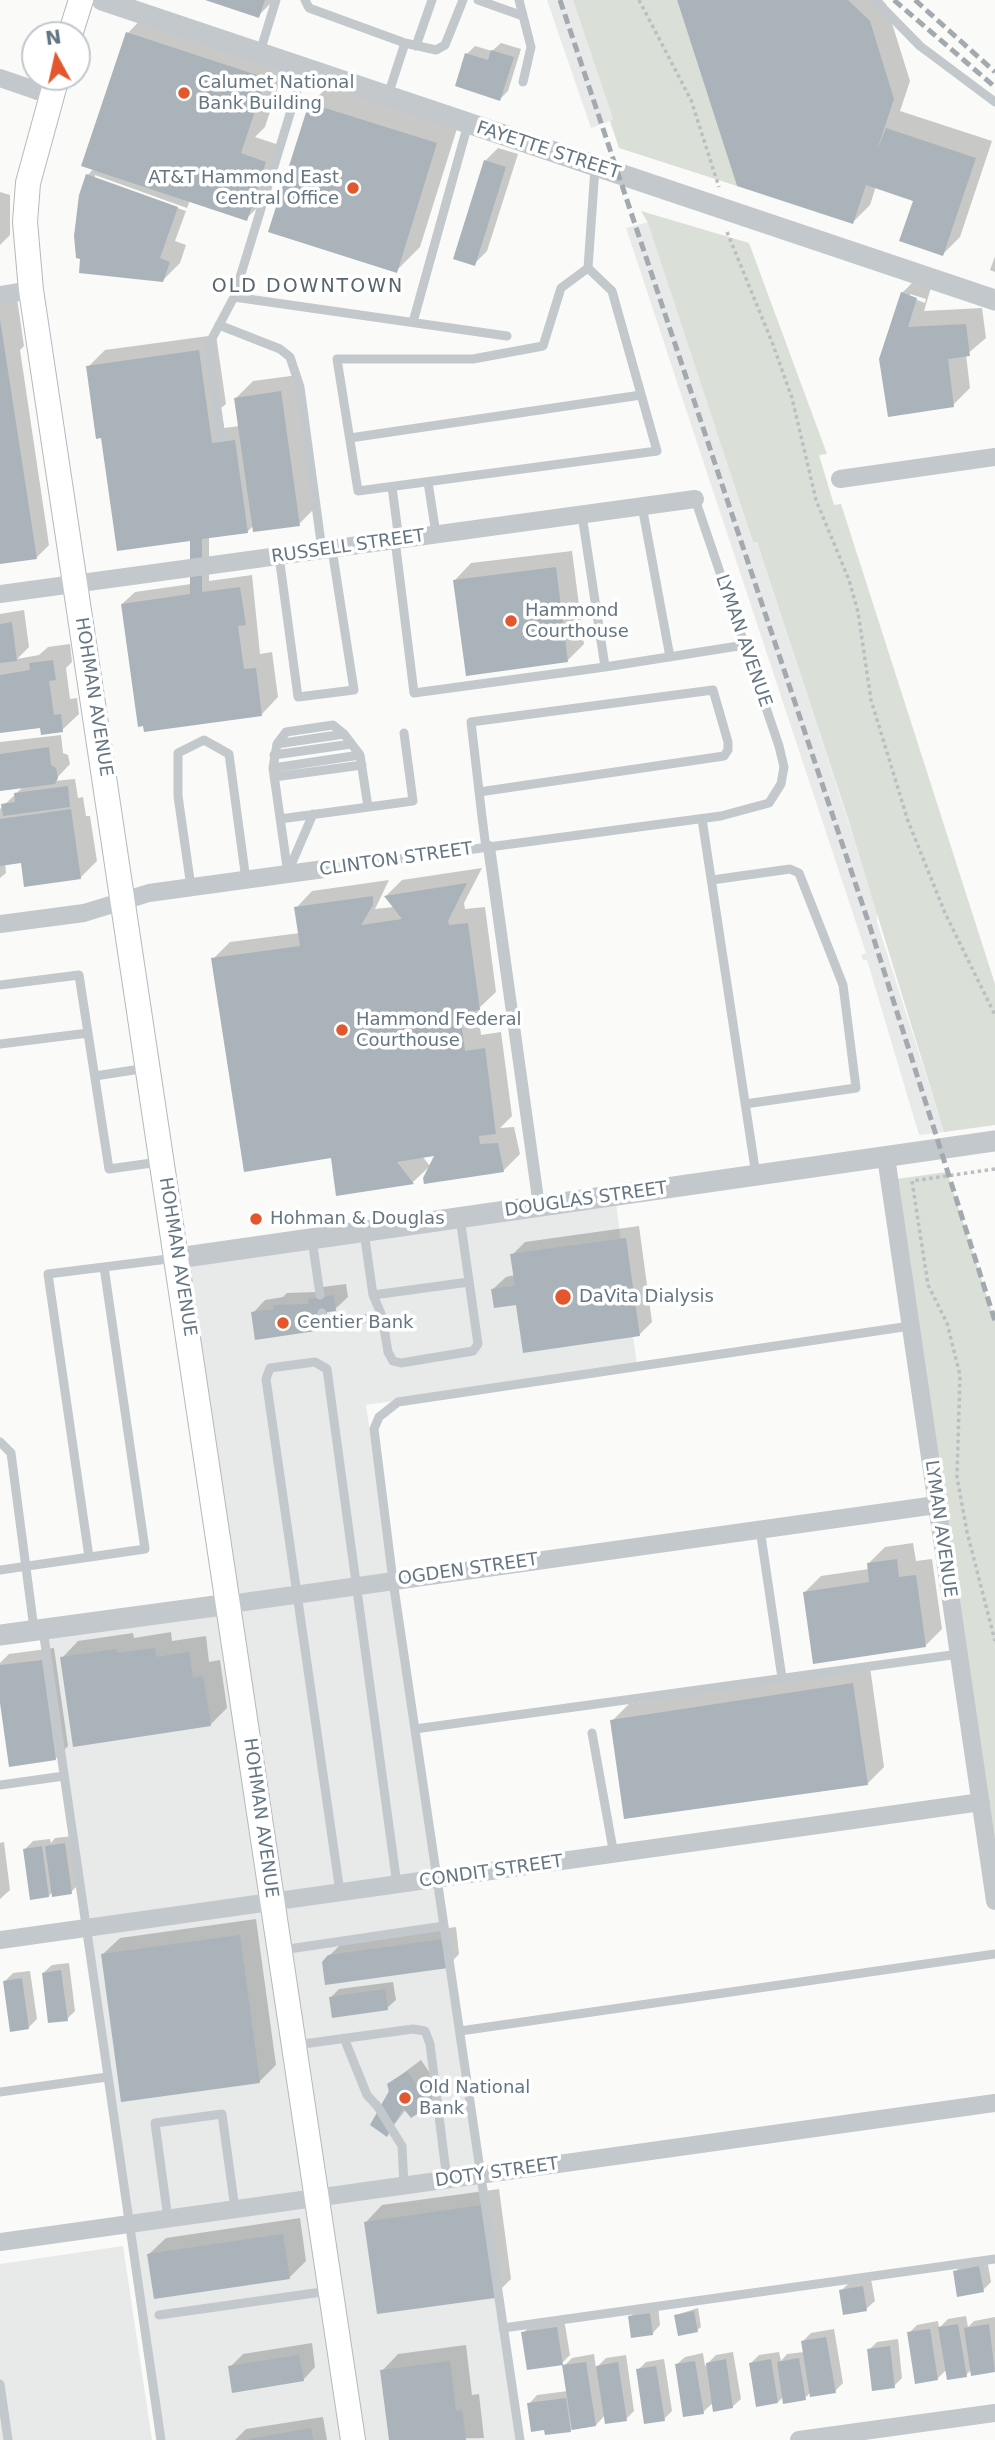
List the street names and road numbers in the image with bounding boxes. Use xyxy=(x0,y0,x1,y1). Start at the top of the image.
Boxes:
street label: FAYETTE STREET xyxy=(474,118,622,184)
street label: RUSSELL STREET xyxy=(270,526,426,568)
street label: LYMAN AVENUE xyxy=(710,572,776,710)
street label: HOHMAN AVENUE xyxy=(70,616,116,778)
street label: CLINTON STREET xyxy=(318,839,474,881)
street label: HOHMAN AVENUE xyxy=(154,1176,200,1338)
street label: DOUGLAS STREET xyxy=(503,1178,669,1222)
street label: LYMAN AVENUE xyxy=(920,1459,960,1599)
street label: OGDEN STREET xyxy=(397,1549,539,1591)
street label: HOHMAN AVENUE xyxy=(238,1737,282,1899)
street label: CONDIT STREET xyxy=(418,1851,564,1893)
street label: DOTY STREET xyxy=(434,2154,560,2192)

